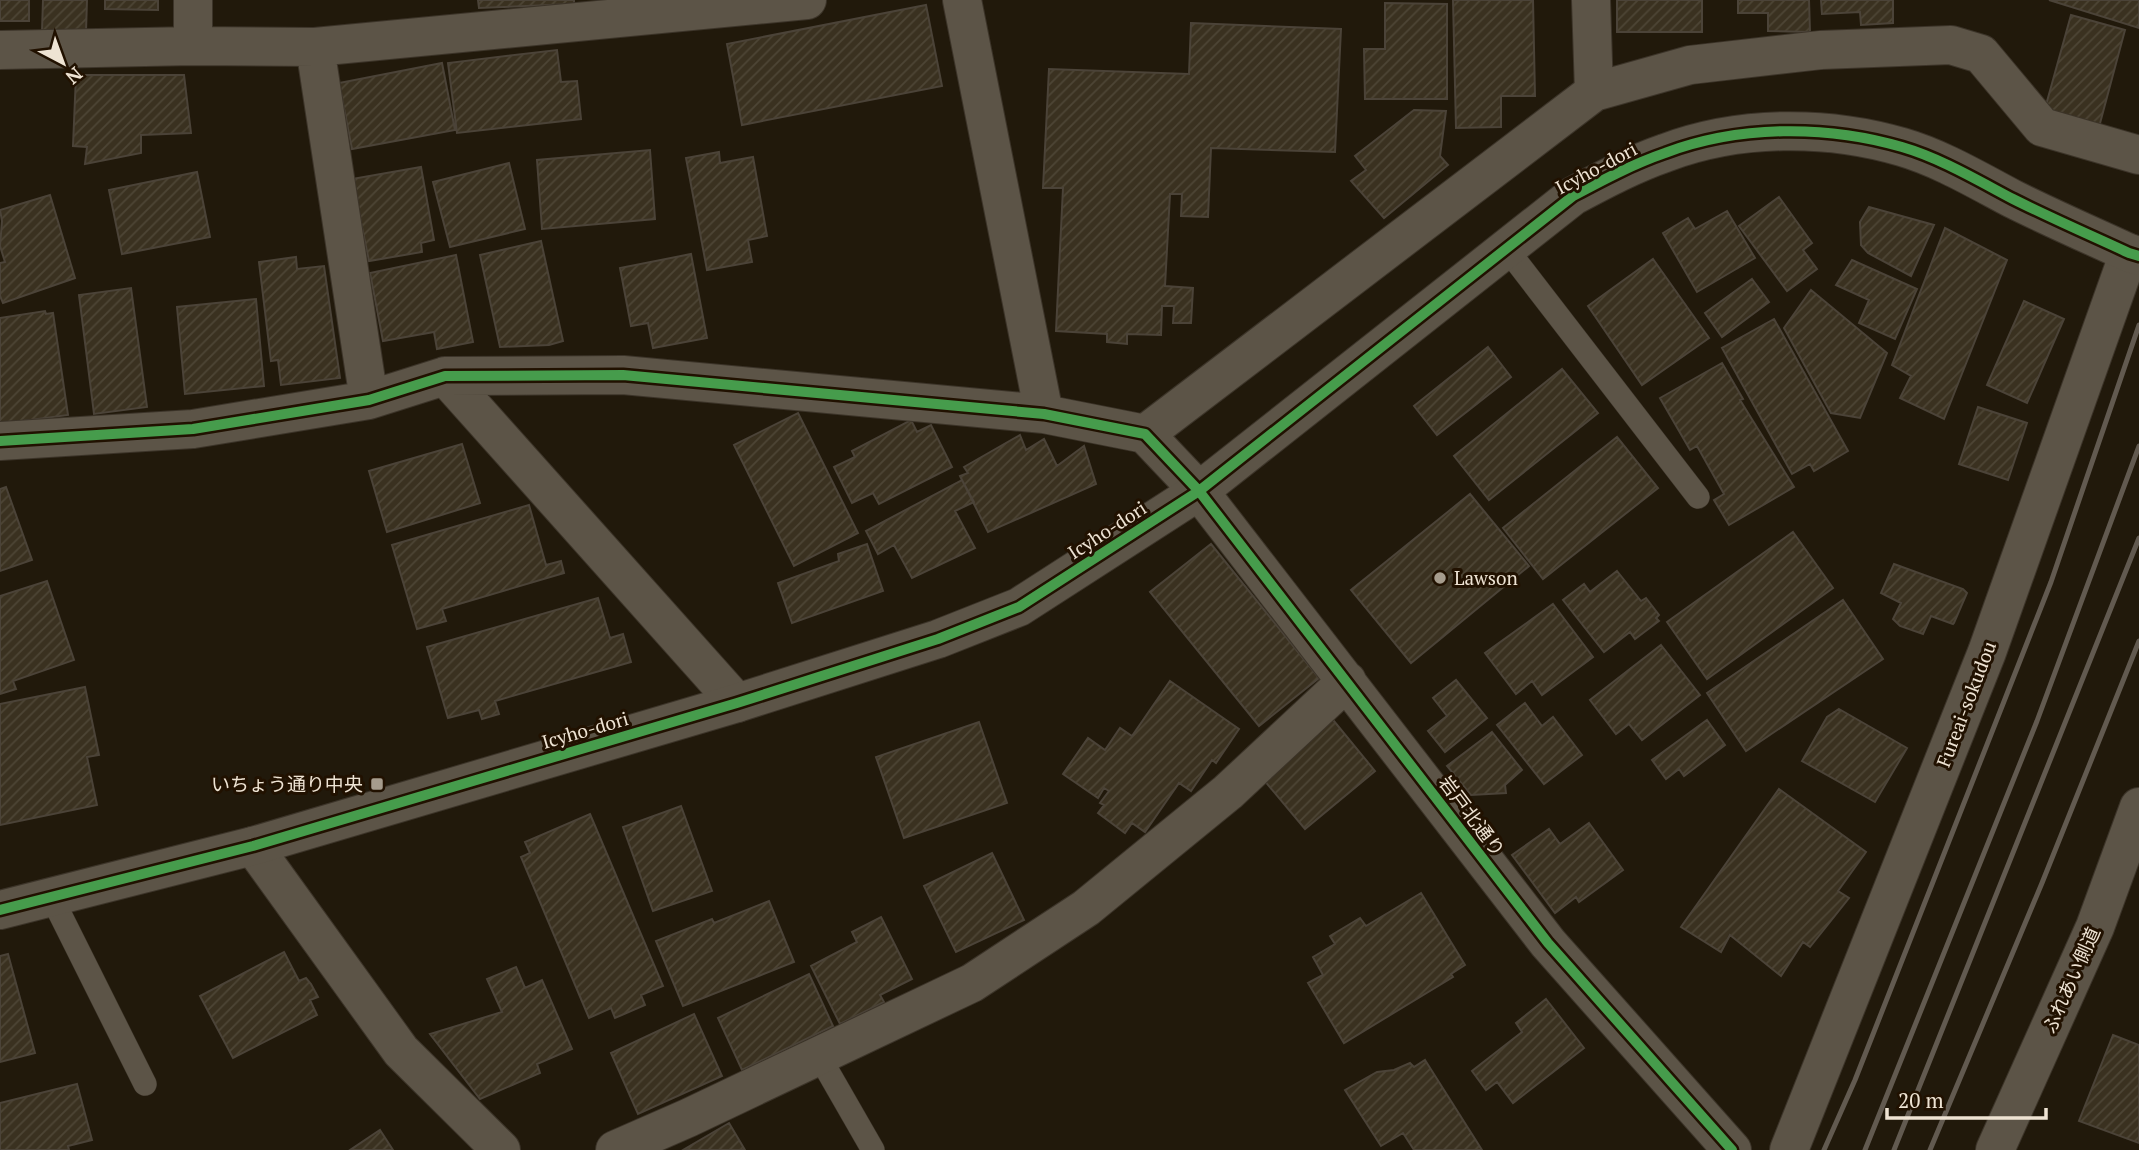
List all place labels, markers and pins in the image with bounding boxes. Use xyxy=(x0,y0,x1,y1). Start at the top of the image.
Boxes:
place label: Lawson xyxy=(1454,565,1518,590)
marker: Lawson xyxy=(1432,570,1448,586)
place label: いちょう通り中央 xyxy=(211,771,363,796)
marker: いちょう通り中央 xyxy=(369,776,385,792)

